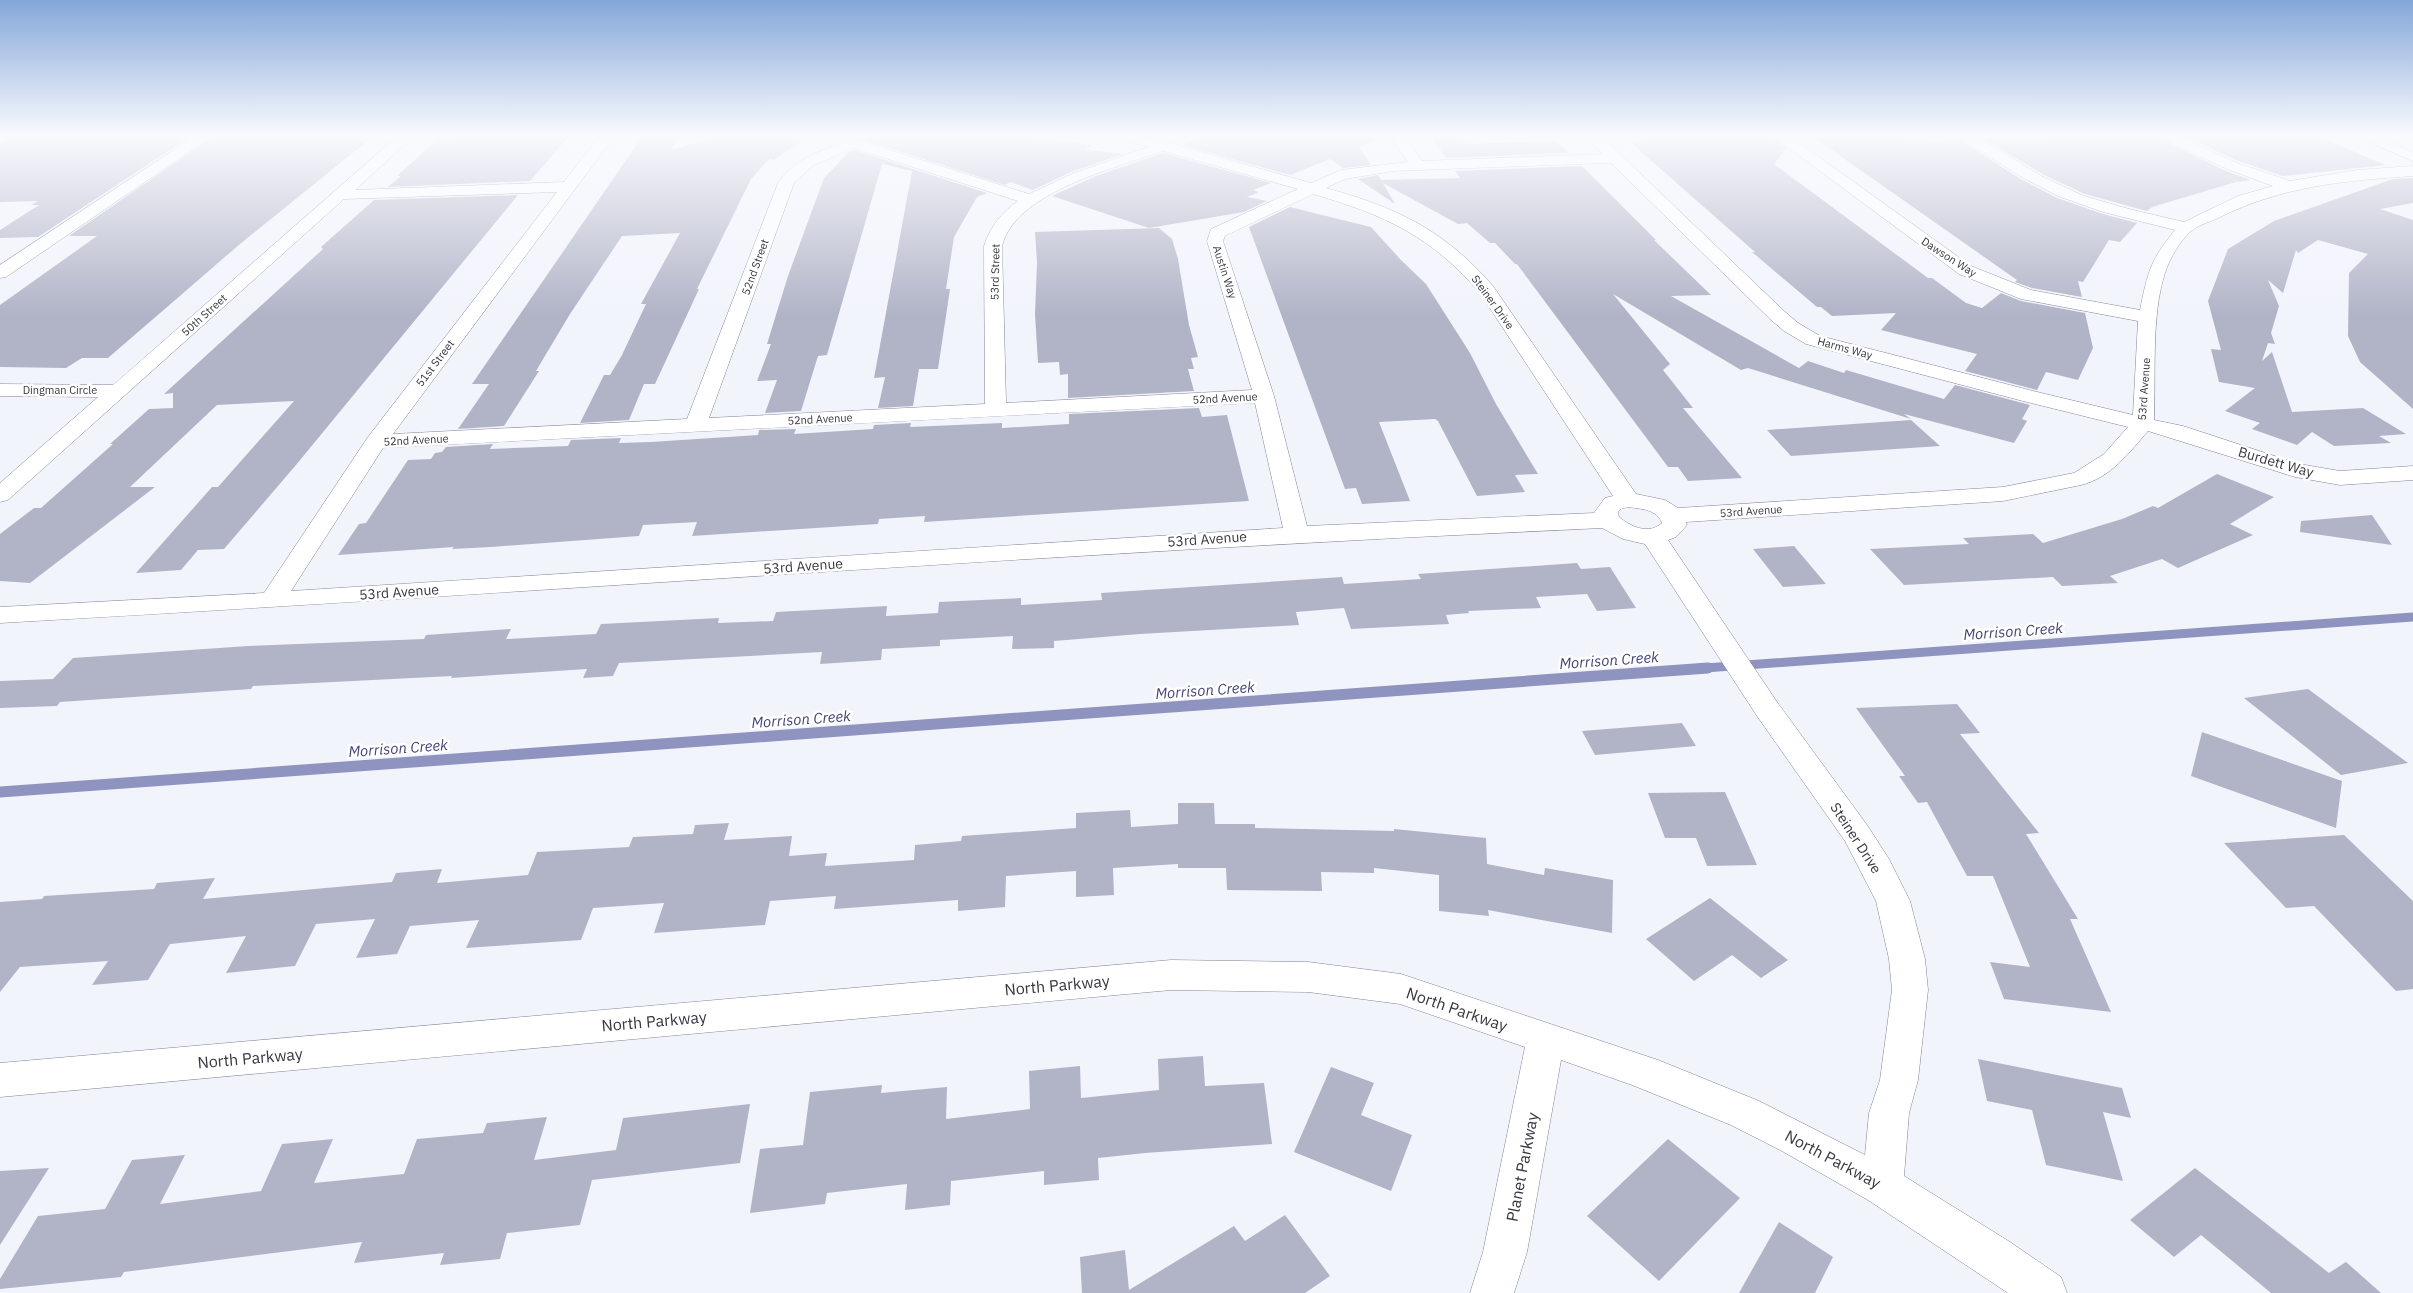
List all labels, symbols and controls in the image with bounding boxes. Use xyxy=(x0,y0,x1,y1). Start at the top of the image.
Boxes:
street label: Dawson Way xyxy=(1919,234,1980,280)
street label: 52nd Street xyxy=(738,237,772,297)
street label: 53rd Street xyxy=(988,244,1002,300)
street label: Austin Way xyxy=(1210,244,1240,301)
street label: Steiner Drive xyxy=(1469,272,1517,332)
street label: 50th Street xyxy=(178,291,230,339)
street label: Harms Way xyxy=(1816,334,1874,362)
street label: 51st Street xyxy=(413,337,457,389)
street label: 53rd Avenue xyxy=(2135,357,2153,421)
street label: Dingman Circle xyxy=(23,383,97,397)
street label: 52nd Avenue xyxy=(1192,389,1258,407)
street label: 52nd Avenue xyxy=(787,410,853,428)
street label: 52nd Avenue xyxy=(383,431,449,449)
street label: Burdett Way xyxy=(2236,443,2316,481)
street label: 53rd Avenue xyxy=(1719,502,1783,520)
street label: 53rd Avenue xyxy=(1166,527,1248,551)
street label: 53rd Avenue xyxy=(762,554,844,578)
street label: 53rd Avenue xyxy=(358,580,440,604)
water label: Morrison Creek xyxy=(1963,618,2064,644)
water label: Morrison Creek xyxy=(1559,647,1660,673)
water label: Morrison Creek xyxy=(1155,677,1256,703)
water label: Morrison Creek xyxy=(751,706,852,732)
water label: Morrison Creek xyxy=(348,735,449,761)
street label: Steiner Drive xyxy=(1826,799,1886,877)
street label: North Parkway xyxy=(1003,970,1111,1000)
street label: North Parkway xyxy=(1404,982,1510,1036)
street label: North Parkway xyxy=(600,1006,708,1036)
street label: North Parkway xyxy=(196,1043,304,1073)
street label: Planet Parkway xyxy=(1502,1111,1542,1223)
street label: North Parkway xyxy=(1782,1125,1884,1193)

